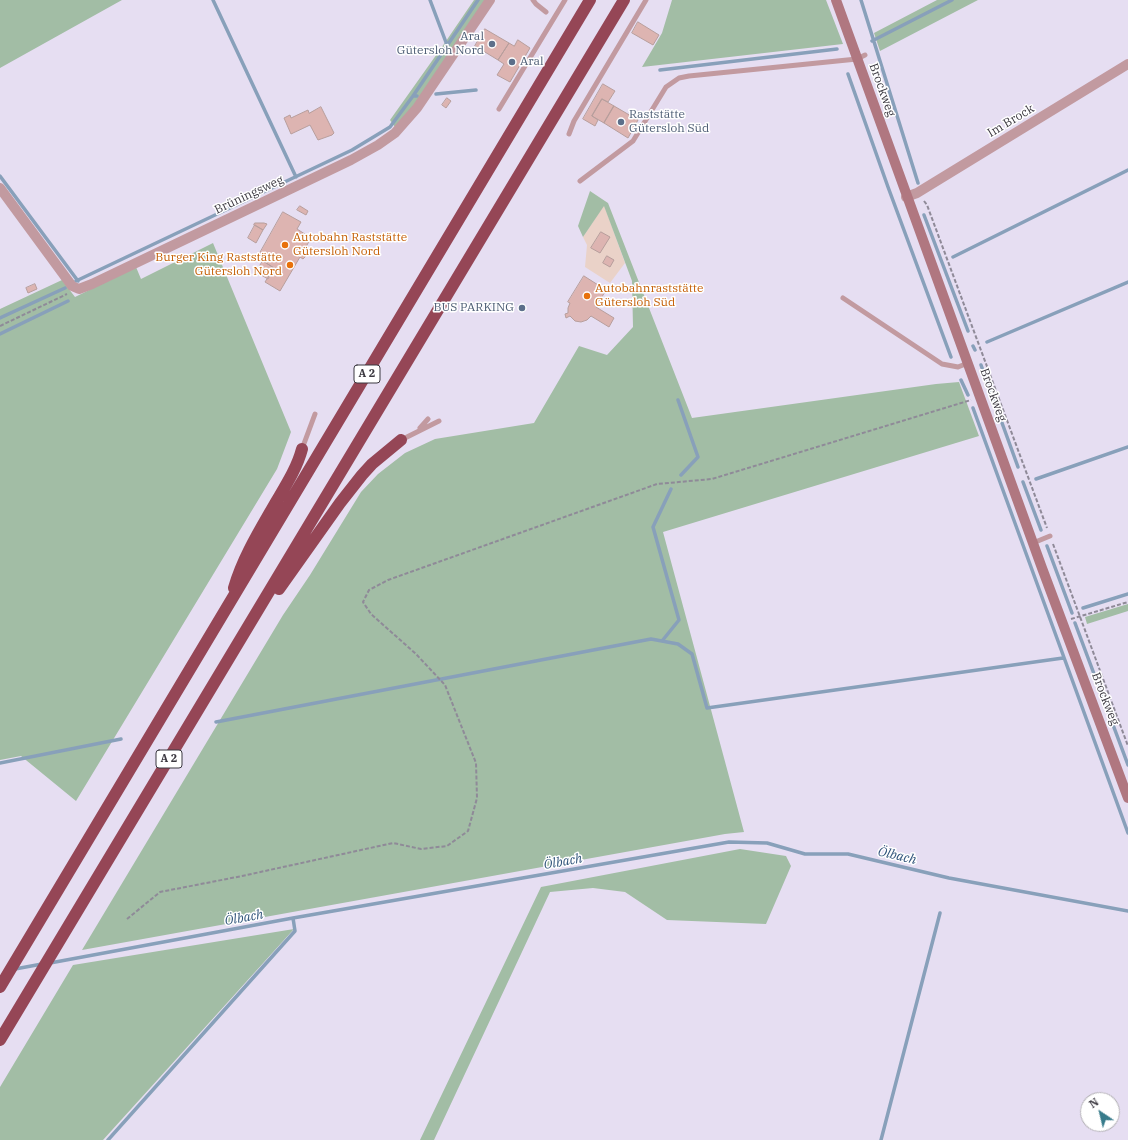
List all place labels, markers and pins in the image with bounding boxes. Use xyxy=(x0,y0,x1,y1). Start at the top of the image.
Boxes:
place label: Aral Gütersloh Nord xyxy=(397,30,484,58)
marker: Aral Gütersloh Nord xyxy=(487,39,497,49)
place label: Aral xyxy=(520,55,544,69)
marker: Aral xyxy=(507,57,517,67)
place label: Raststätte Gütersloh Süd xyxy=(629,108,709,136)
marker: Raststätte Gütersloh Süd xyxy=(616,117,626,127)
place label: Autobahn Raststätte Gütersloh Nord xyxy=(293,231,407,259)
marker: Autobahn Raststätte Gütersloh Nord xyxy=(280,240,290,250)
place label: Burger King Raststätte Gütersloh Nord xyxy=(155,251,282,279)
marker: Burger King Raststätte Gütersloh Nord xyxy=(285,260,295,270)
place label: Autobahnraststätte Gütersloh Süd xyxy=(595,282,704,310)
marker: Autobahnraststätte Gütersloh Süd xyxy=(582,291,592,301)
place label: BUS PARKING xyxy=(433,301,514,315)
marker: BUS PARKING xyxy=(517,303,527,313)

